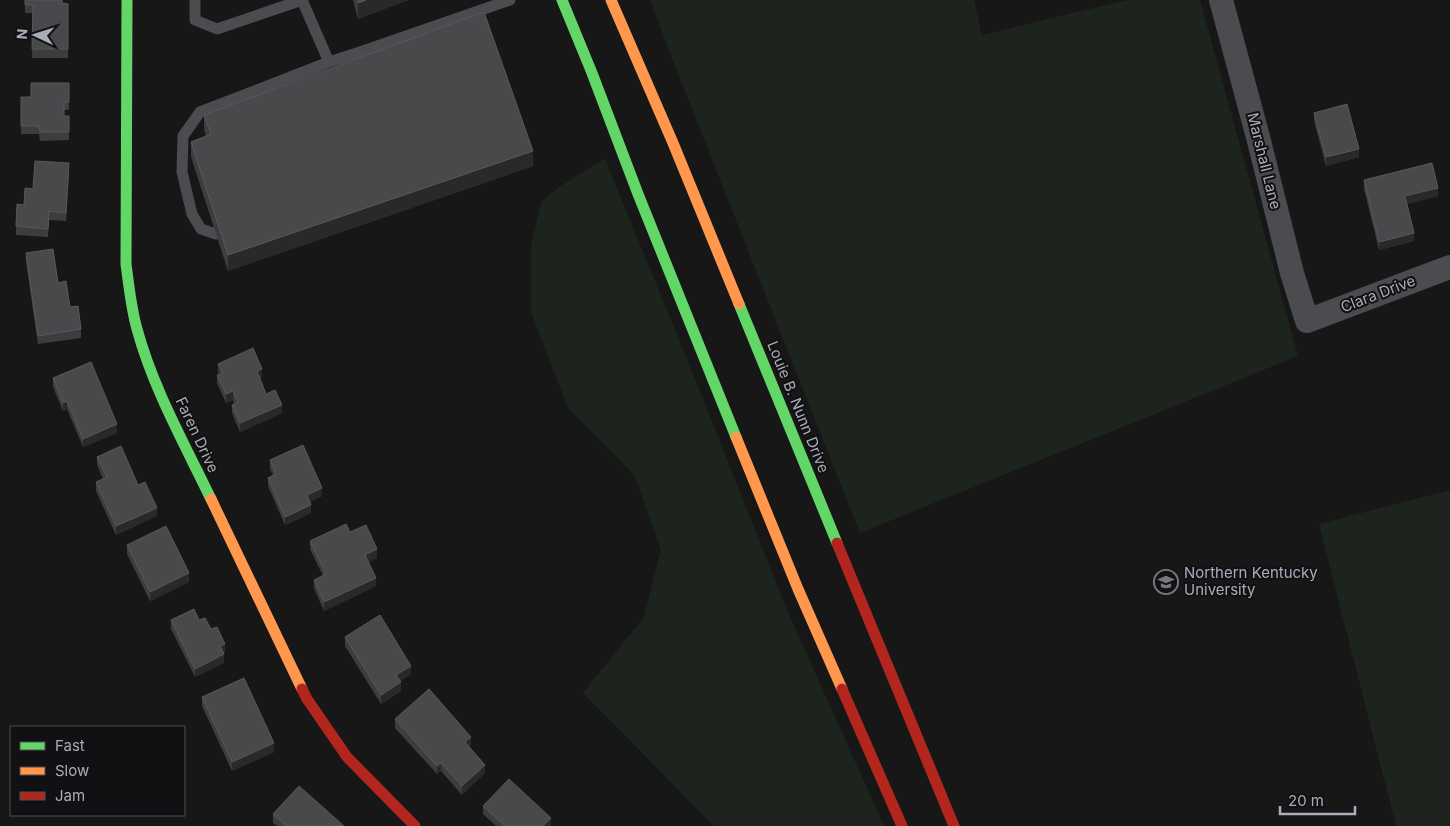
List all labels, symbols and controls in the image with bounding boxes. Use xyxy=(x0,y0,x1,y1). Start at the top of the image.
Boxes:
north arrow xyxy=(10,10,60,60)
text: N xyxy=(13,28,30,40)
street label: Marshall Lane xyxy=(1243,111,1286,211)
street label: Clara Drive xyxy=(1338,271,1418,316)
street label: Louie B. Nunn Drive xyxy=(763,338,834,476)
street label: Faren Drive xyxy=(172,394,223,476)
place label: Northern Kentucky University xyxy=(1184,563,1318,599)
school or university icon: Northern Kentucky University xyxy=(1153,569,1179,595)
legend xyxy=(10,726,185,816)
text: Fast xyxy=(55,736,85,755)
text: Slow xyxy=(55,761,89,780)
scale bar xyxy=(1280,784,1355,816)
text: Jam xyxy=(55,786,85,805)
text: 20 m xyxy=(1288,791,1324,810)

